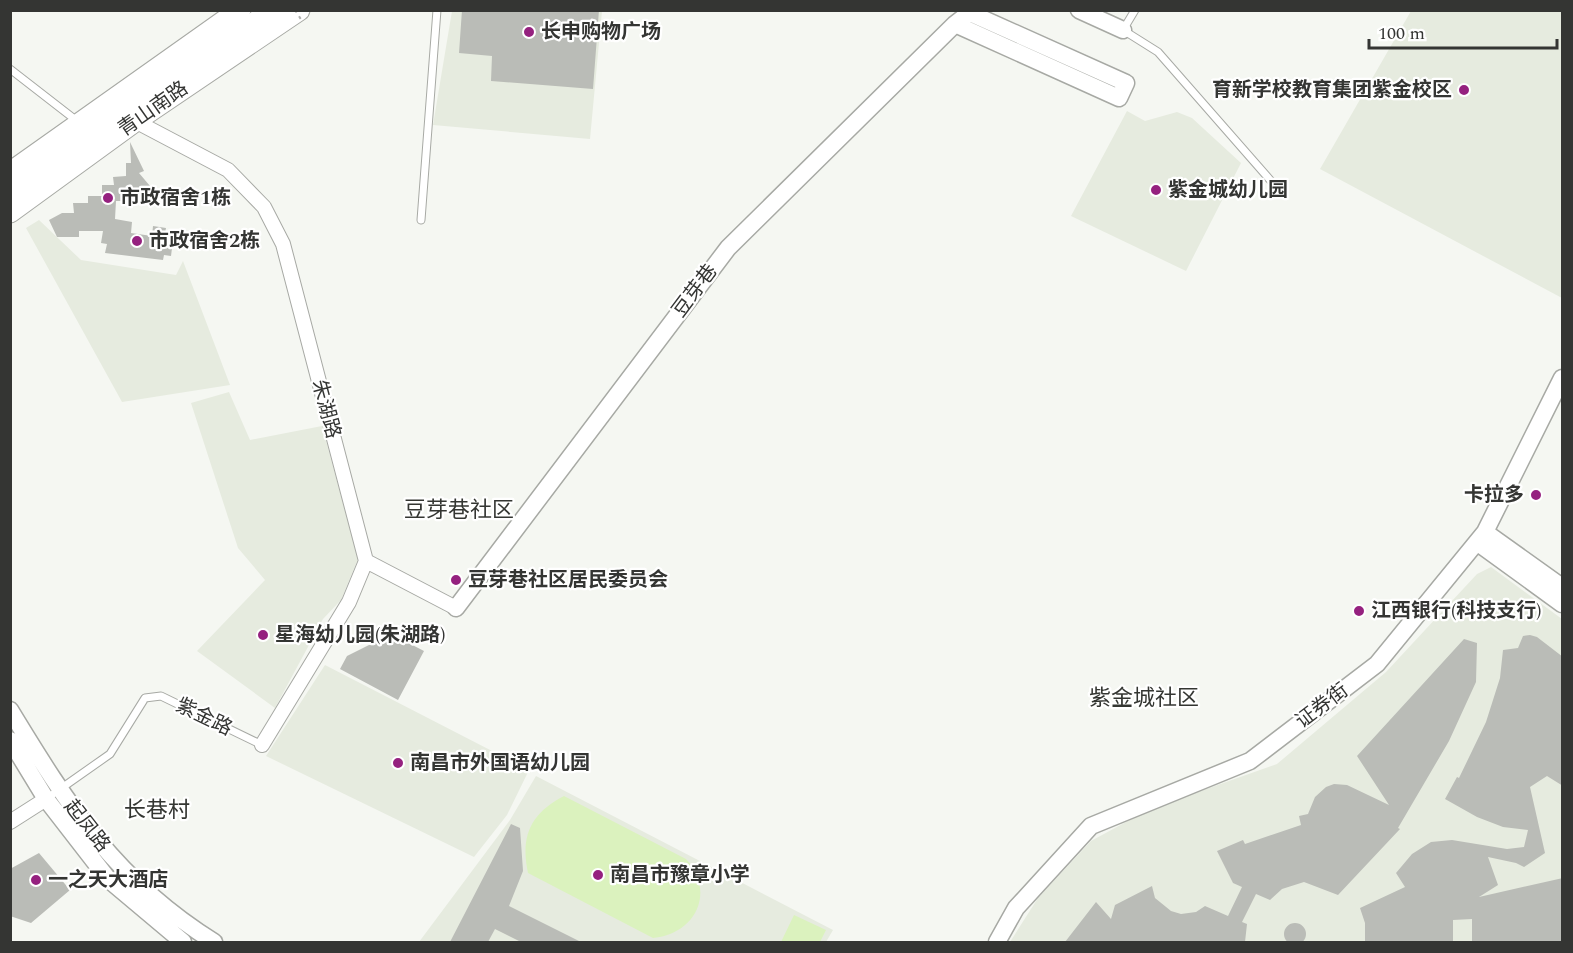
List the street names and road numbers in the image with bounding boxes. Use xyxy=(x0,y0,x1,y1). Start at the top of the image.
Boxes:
street label: 青山南路 xyxy=(112,74,194,144)
street label: 豆芽巷 xyxy=(665,258,725,324)
street label: 朱湖路 xyxy=(304,376,348,442)
street label: 证券街 xyxy=(1289,676,1355,736)
street label: 紫金路 xyxy=(170,690,238,744)
street label: 起凤路 xyxy=(57,793,117,859)

